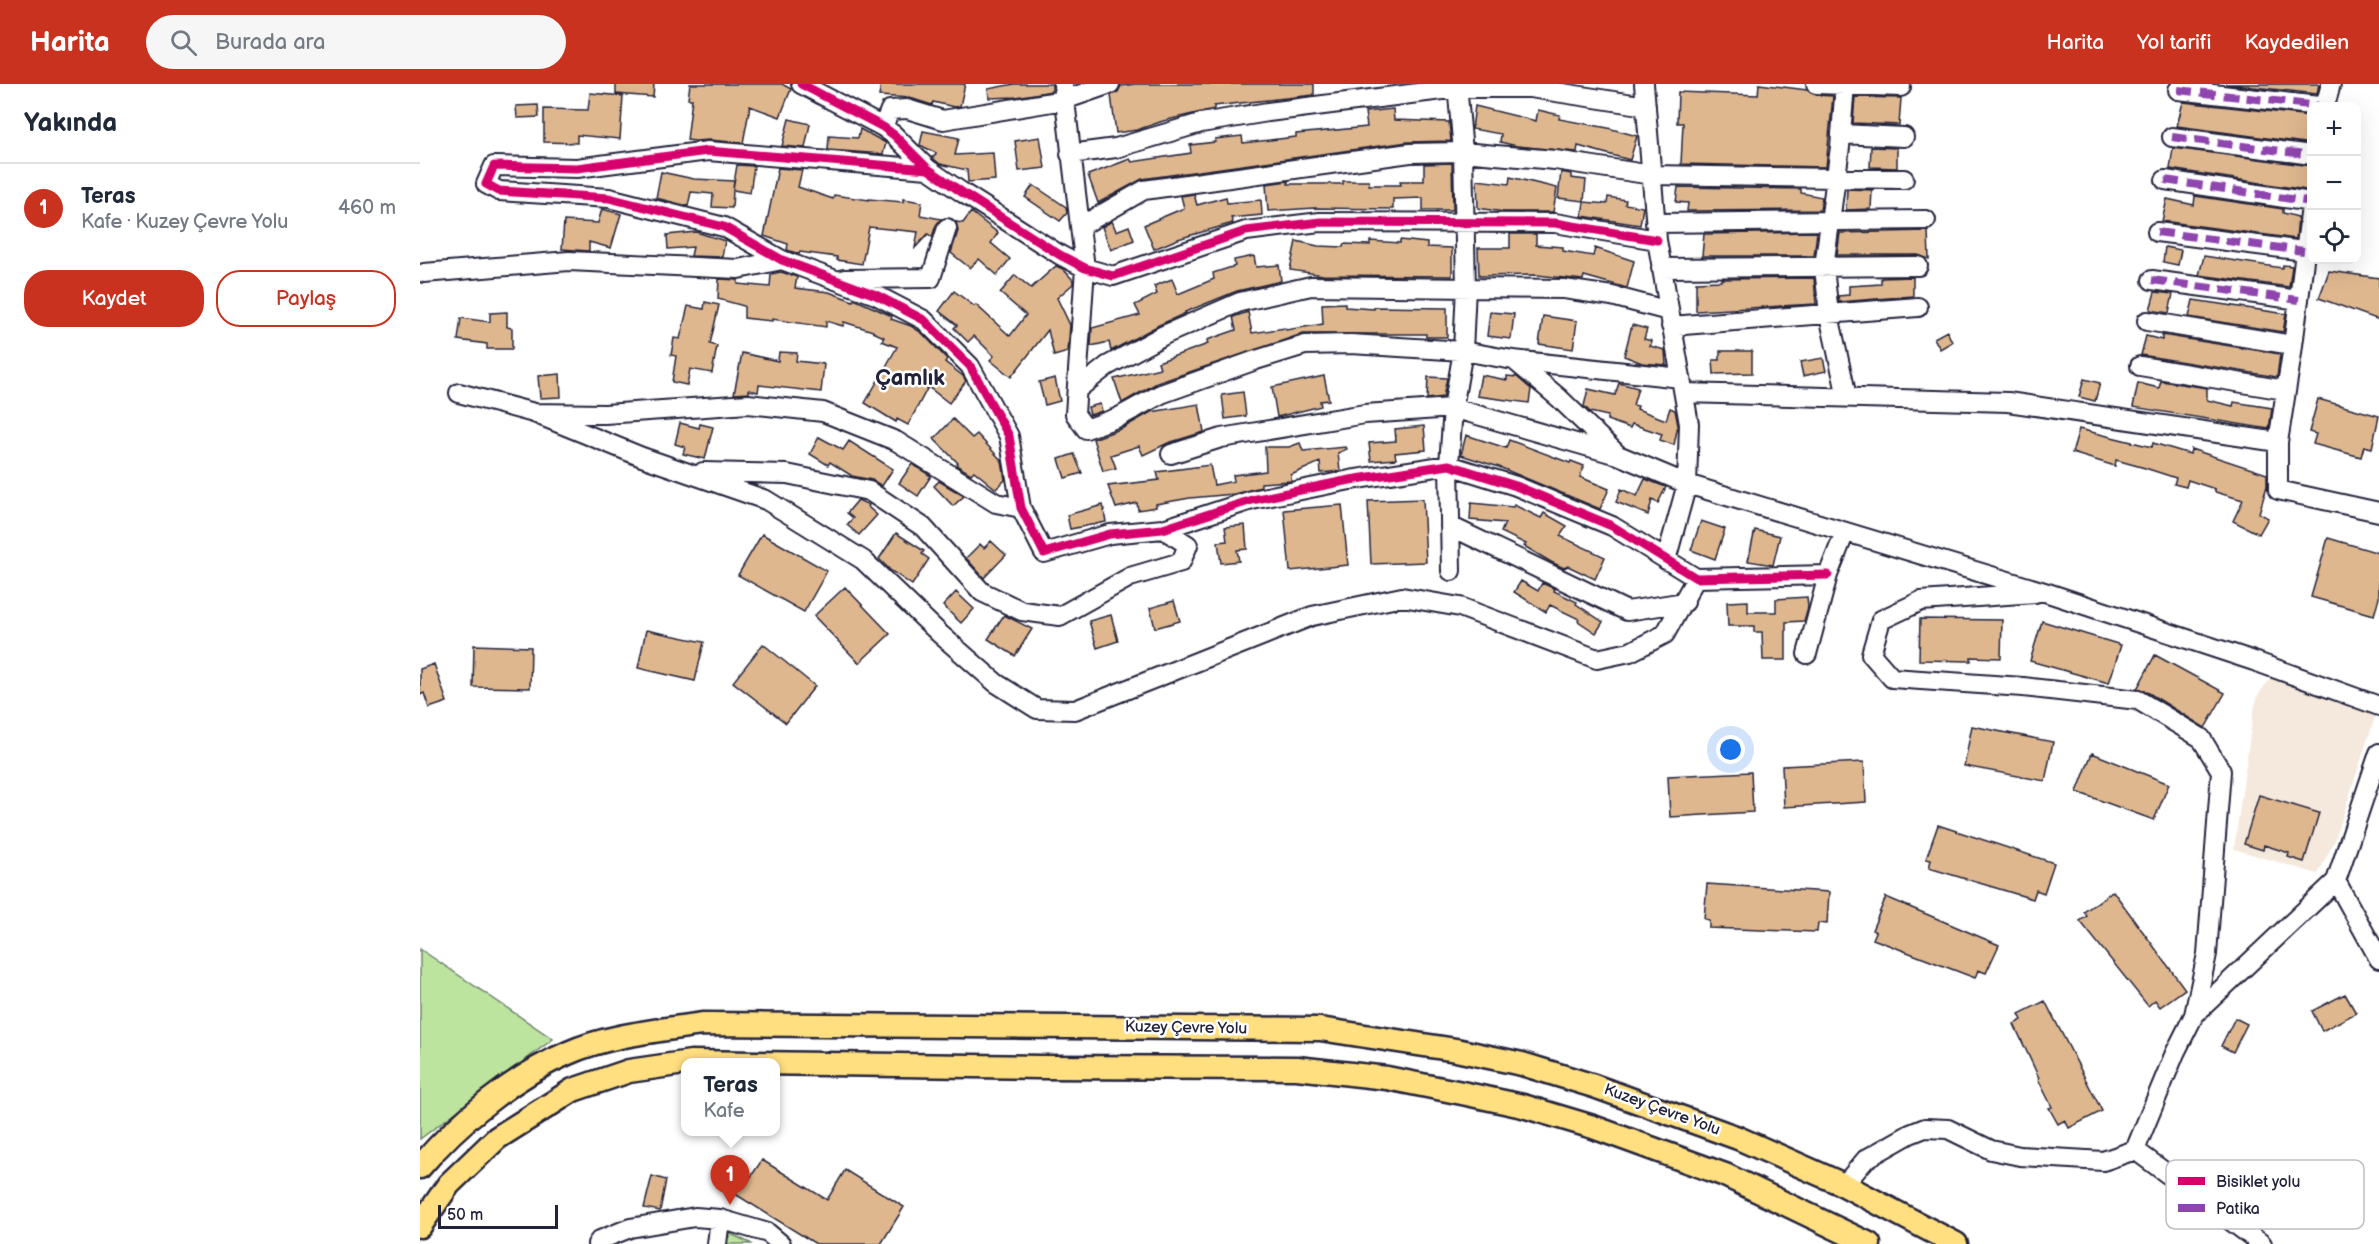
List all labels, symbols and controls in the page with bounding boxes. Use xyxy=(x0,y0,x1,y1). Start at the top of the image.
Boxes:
search box xyxy=(146,15,566,69)
text: Harita xyxy=(30,26,110,59)
icon: search xyxy=(167,26,200,59)
text: Burada ara xyxy=(215,29,326,56)
text: Harita xyxy=(2047,30,2104,55)
text: Yol tarifi xyxy=(2137,30,2212,55)
text: Kaydedilen xyxy=(2245,30,2349,55)
map controls xyxy=(2307,102,2361,264)
button: + xyxy=(2307,102,2361,156)
text: Yakında xyxy=(24,108,117,139)
button: − xyxy=(2307,156,2361,210)
text: Teras xyxy=(81,183,135,210)
text: 1 xyxy=(39,196,48,220)
text: 460 m xyxy=(338,196,396,220)
text: Kafe · Kuzey Çevre Yolu xyxy=(81,210,288,234)
button: locate xyxy=(2307,210,2361,264)
button: Kaydet xyxy=(24,270,204,327)
button: Paylaş xyxy=(216,270,396,327)
district label: Çamlık xyxy=(875,365,945,392)
your location xyxy=(1716,735,1745,764)
street label: Kuzey Çevre Yolu xyxy=(1125,1017,1247,1039)
popup xyxy=(681,1058,780,1136)
text: Teras xyxy=(703,1072,758,1099)
street label: Kuzey Çevre Yolu xyxy=(1601,1080,1723,1140)
text: Kafe xyxy=(703,1099,745,1123)
pin: 1 xyxy=(710,1156,750,1205)
legend xyxy=(2166,1160,2364,1229)
text: Bisiklet yolu xyxy=(2216,1173,2300,1192)
text: Patika xyxy=(2216,1200,2260,1219)
scale bar xyxy=(438,1202,558,1230)
text: 50 m xyxy=(447,1206,483,1225)

